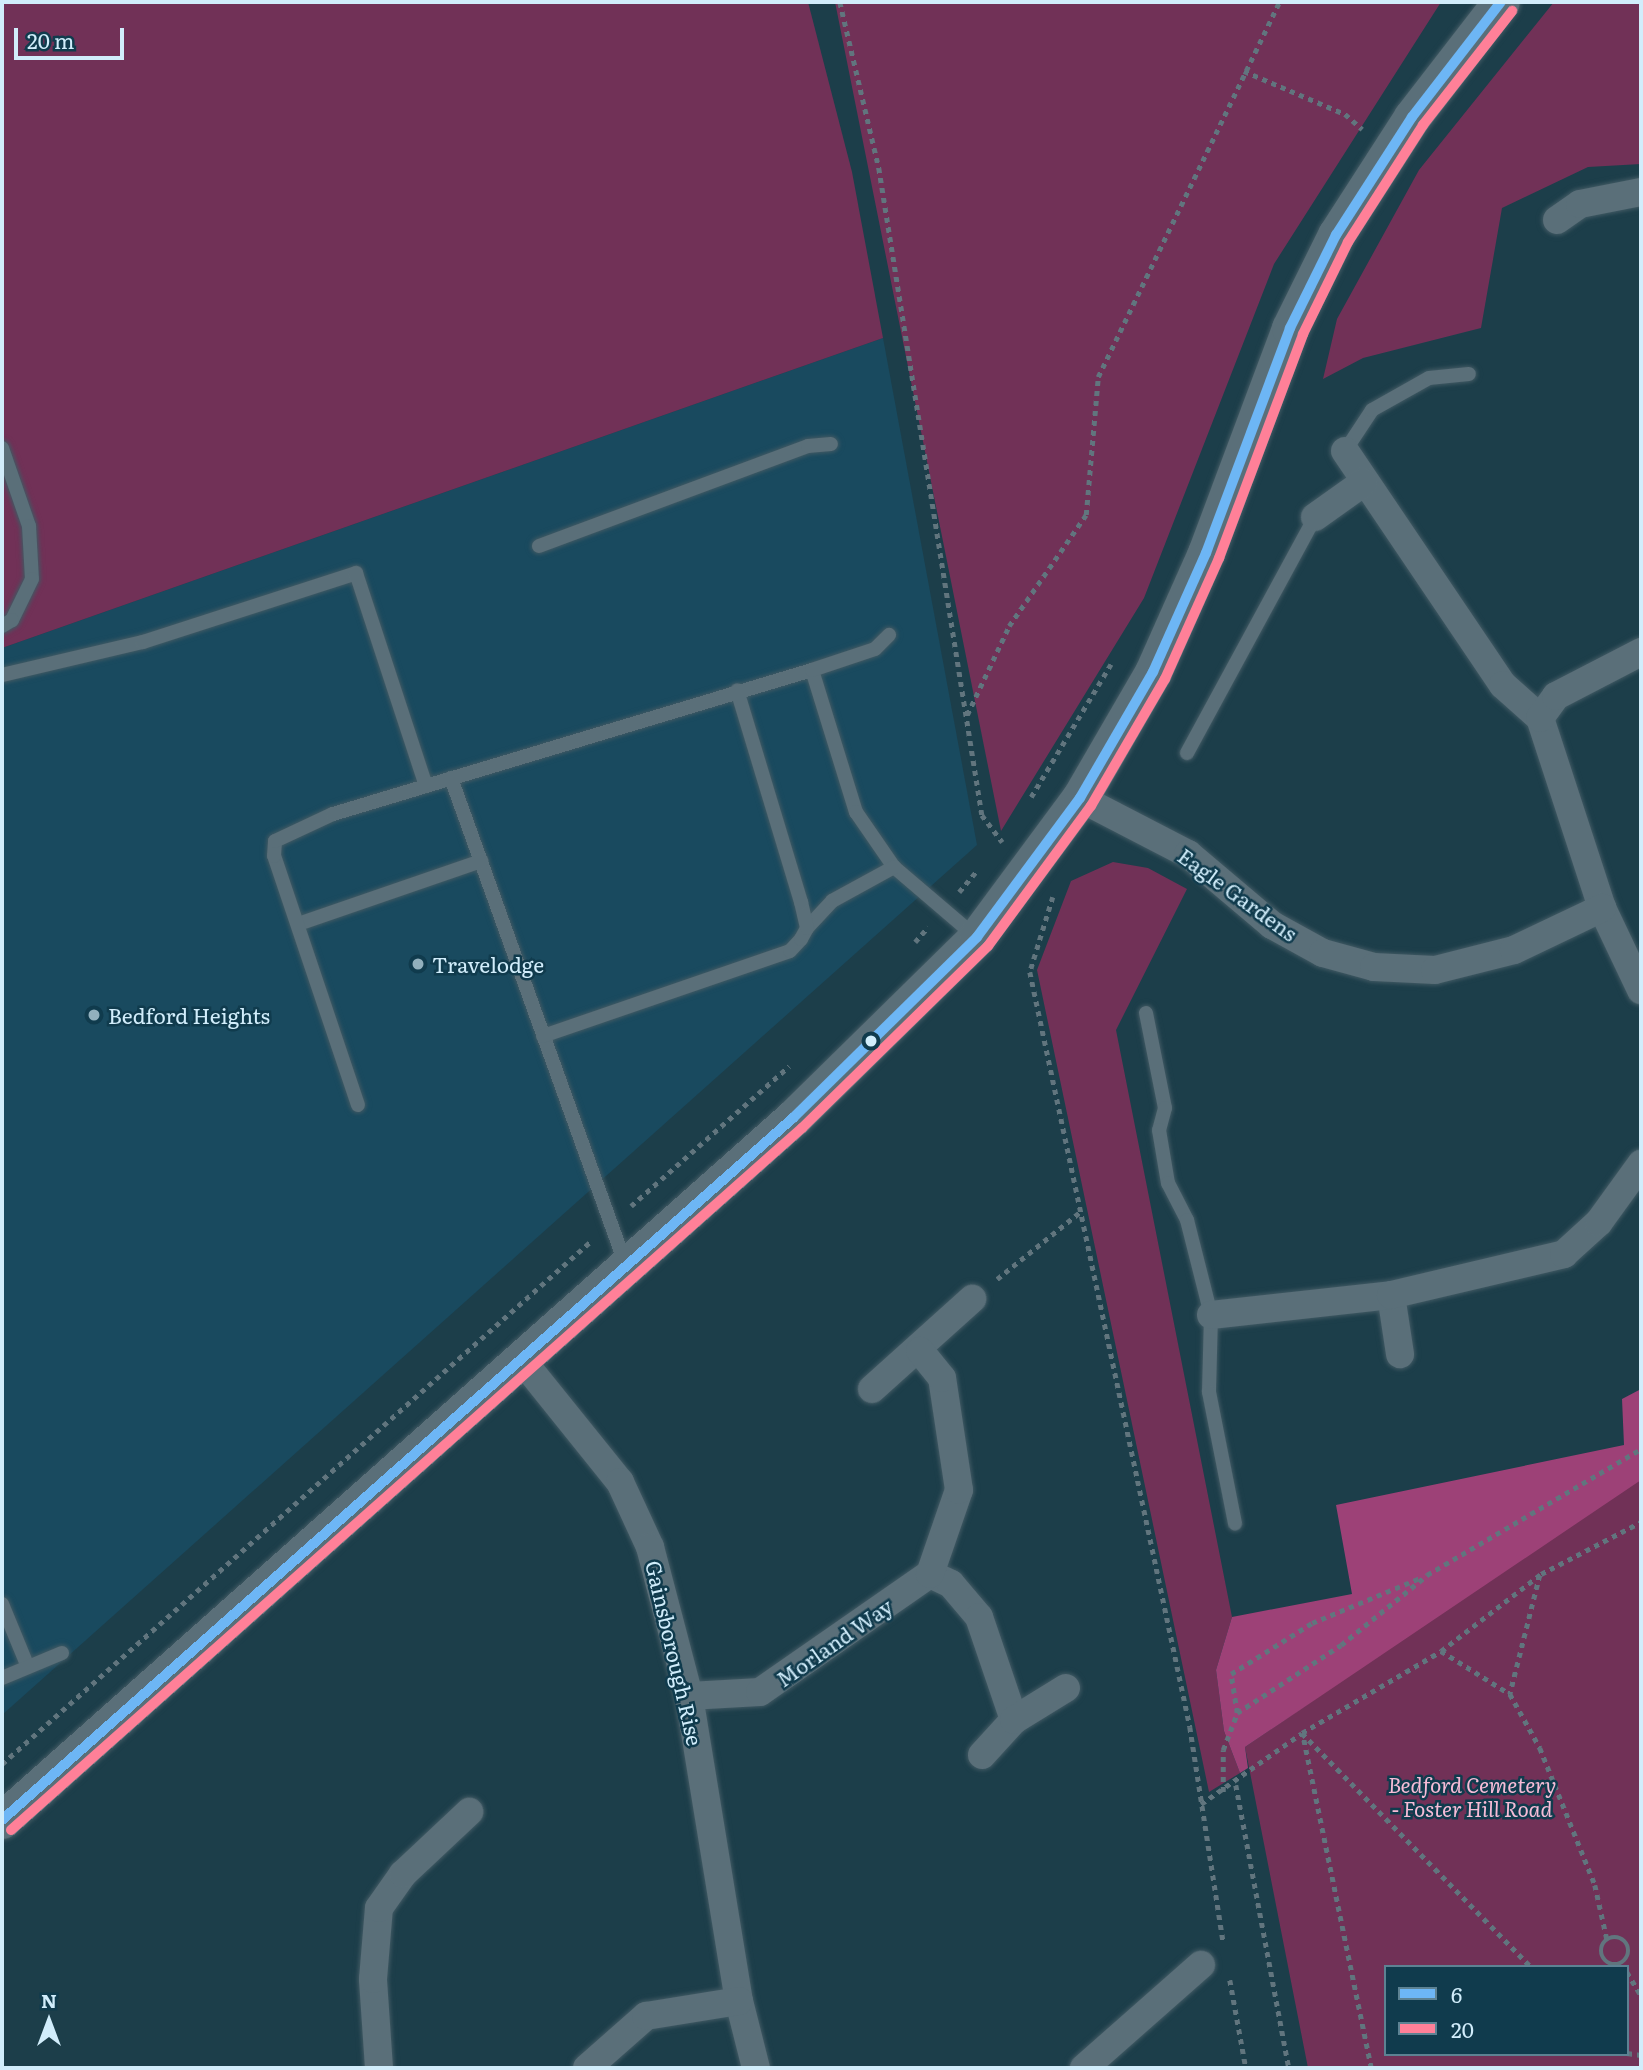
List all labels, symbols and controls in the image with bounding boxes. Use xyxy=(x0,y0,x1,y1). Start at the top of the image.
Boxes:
scale bar xyxy=(18,14,128,58)
text: 20 m xyxy=(27,24,74,55)
street label: Eagle Gardens xyxy=(1173,842,1303,946)
place label: Travelodge xyxy=(432,951,544,977)
marker: Travelodge xyxy=(410,956,426,972)
place label: Bedford Heights xyxy=(108,1002,270,1028)
marker: Bedford Heights xyxy=(86,1007,102,1023)
unlabelled marker xyxy=(864,1034,878,1048)
street label: Gainsborough Rise xyxy=(641,1558,709,1748)
street label: Morland Way xyxy=(771,1593,897,1691)
park label: Bedford Cemetery - Foster Hill Road xyxy=(1388,1771,1556,1821)
legend xyxy=(1384,1965,1629,2056)
text: 6 xyxy=(1451,1978,1462,2009)
north arrow xyxy=(14,1986,84,2056)
text: N xyxy=(41,1986,57,2014)
text: 20 xyxy=(1451,2013,1474,2044)

